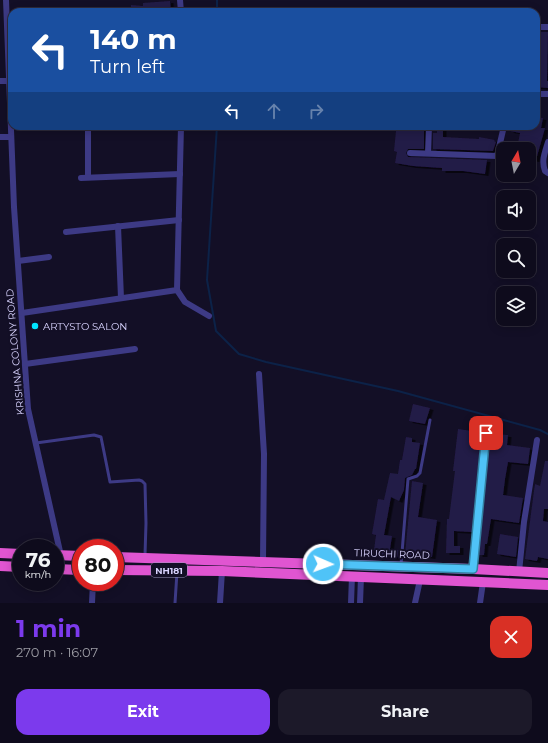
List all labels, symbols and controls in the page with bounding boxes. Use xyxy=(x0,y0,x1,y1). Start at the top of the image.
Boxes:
text: 140 m xyxy=(90,22,177,56)
icon: left xyxy=(24,24,76,76)
text: Turn left xyxy=(90,56,165,78)
icon: left xyxy=(221,100,243,122)
icon: ahead xyxy=(263,100,285,122)
icon: right xyxy=(305,100,327,122)
north arrow xyxy=(496,142,536,182)
map controls xyxy=(496,142,536,326)
button: sound xyxy=(496,190,536,230)
button: search xyxy=(496,238,536,278)
button: layers xyxy=(496,286,536,326)
street label: KRISHNA COLONY ROAD xyxy=(3,288,27,416)
place label: ARTYSTO SALON xyxy=(43,320,127,333)
marker: ARTYSTO SALON xyxy=(30,321,40,331)
pin xyxy=(469,416,503,450)
icon: arrive xyxy=(475,422,497,444)
speed limit sign: 80 xyxy=(72,539,124,591)
position arrow xyxy=(302,543,344,585)
street label: TIRUCHI ROAD xyxy=(354,546,430,562)
text: 76 xyxy=(26,548,50,572)
road number: NH181 xyxy=(151,563,187,577)
text: km/h xyxy=(25,568,51,581)
text: 1 min xyxy=(16,614,81,643)
button: close xyxy=(490,616,532,658)
text: 270 m · 16:07 xyxy=(16,644,98,660)
button: Exit xyxy=(16,689,270,735)
button: Share xyxy=(278,689,532,735)

